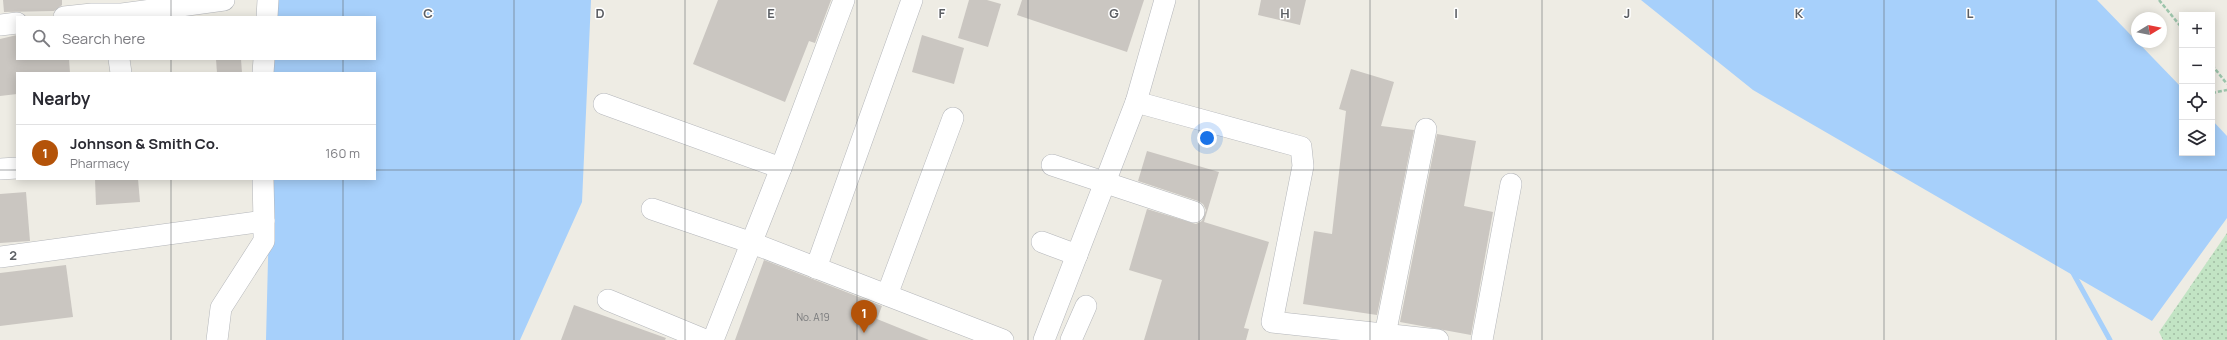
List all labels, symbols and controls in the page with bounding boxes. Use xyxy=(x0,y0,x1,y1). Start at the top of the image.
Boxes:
text: C xyxy=(423,4,433,22)
text: D xyxy=(595,4,605,22)
text: E xyxy=(767,4,775,22)
text: F xyxy=(939,4,946,22)
text: G xyxy=(1109,4,1119,22)
text: H xyxy=(1280,4,1290,22)
text: I xyxy=(1454,4,1458,22)
text: J xyxy=(1624,4,1630,22)
text: K xyxy=(1795,4,1804,22)
text: L xyxy=(1967,4,1974,22)
north arrow xyxy=(2131,12,2167,48)
map controls xyxy=(2179,12,2215,156)
button: + xyxy=(2179,12,2215,48)
search box xyxy=(16,16,376,60)
icon: search xyxy=(30,27,52,49)
text: Search here xyxy=(62,28,145,49)
button: − xyxy=(2179,48,2215,84)
button: locate xyxy=(2179,84,2215,120)
text: Nearby xyxy=(32,87,90,110)
button: layers xyxy=(2179,120,2215,156)
your location xyxy=(1197,128,1217,148)
text: Johnson & Smith Co. xyxy=(70,133,219,154)
text: 1 xyxy=(42,144,48,162)
text: 160 m xyxy=(325,144,360,162)
text: Pharmacy xyxy=(70,154,130,172)
text: 2 xyxy=(9,246,17,264)
pin: 1 xyxy=(851,300,877,333)
house number: No. A19 xyxy=(796,310,830,324)

